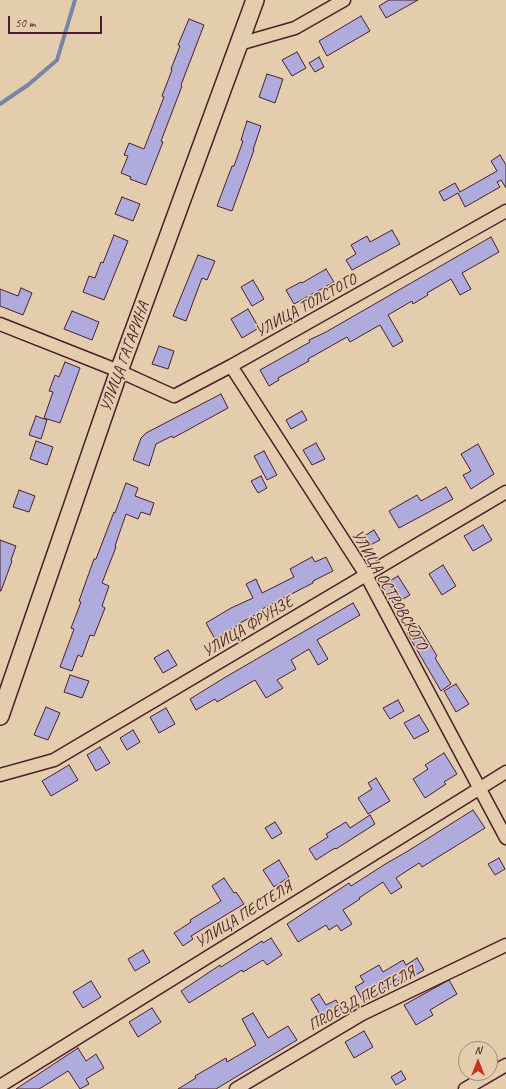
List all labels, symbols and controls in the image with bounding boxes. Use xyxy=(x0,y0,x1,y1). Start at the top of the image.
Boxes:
scale bar xyxy=(10,8,104,34)
text: 50 m xyxy=(15,15,35,31)
street label: УЛИЦА ТОЛСТОГО xyxy=(252,270,360,342)
street label: УЛИЦА ГАГАРИНА xyxy=(96,300,154,414)
street label: УЛИЦА ОСТРОВСКОГО xyxy=(347,527,431,653)
street label: УЛИЦА ФРУНЗЕ xyxy=(199,592,297,662)
street label: УЛИЦА ПЕСТЕЛЯ xyxy=(192,878,296,952)
street label: ПРОЕЗД ПЕСТЕЛЯ xyxy=(305,963,419,1035)
north arrow xyxy=(458,1041,498,1081)
text: N xyxy=(475,1043,481,1057)

